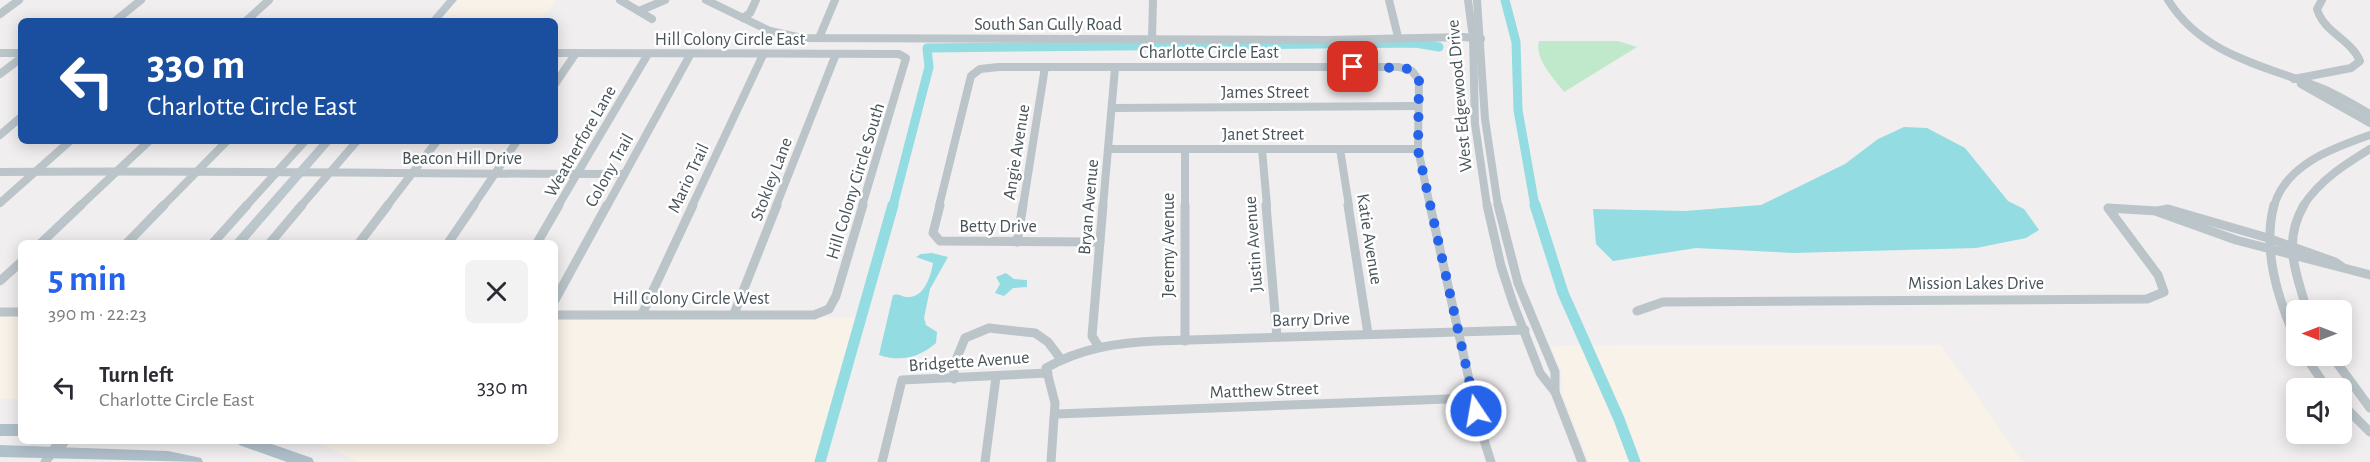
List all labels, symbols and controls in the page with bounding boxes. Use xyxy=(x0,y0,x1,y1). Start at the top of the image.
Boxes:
street label: South San Gully Road xyxy=(974,16,1122,34)
street label: West Edgewood Drive xyxy=(1444,19,1476,173)
street label: Hill Colony Circle East xyxy=(655,31,805,49)
pin xyxy=(1327,41,1378,92)
icon: left xyxy=(48,42,126,120)
text: 330 m xyxy=(147,44,245,86)
street label: Charlotte Circle East xyxy=(1139,44,1279,62)
icon: arrive xyxy=(1336,50,1369,83)
street label: Weatherfore Lane xyxy=(542,83,620,200)
street label: James Street xyxy=(1221,84,1309,102)
text: Charlotte Circle East xyxy=(147,93,357,120)
street label: Hill Colony Circle South xyxy=(824,101,888,262)
street label: Angie Avenue xyxy=(1001,103,1033,201)
street label: Janet Street xyxy=(1222,126,1304,144)
street label: Colony Trail xyxy=(582,131,637,210)
street label: Stokley Lane xyxy=(748,135,796,224)
street label: Mario Trail xyxy=(665,141,713,216)
street label: Beacon Hill Drive xyxy=(402,150,522,168)
street label: Bryan Avenue xyxy=(1076,159,1102,256)
street label: Katie Avenue xyxy=(1353,192,1385,286)
street label: Jeremy Avenue xyxy=(1160,193,1178,297)
street label: Justin Avenue xyxy=(1242,195,1266,292)
street label: Betty Drive xyxy=(959,218,1037,236)
button: close xyxy=(465,260,528,323)
text: 5 min xyxy=(48,261,126,297)
street label: Mission Lakes Drive xyxy=(1908,275,2044,293)
street label: Hill Colony Circle West xyxy=(612,290,770,308)
north arrow xyxy=(2286,300,2352,366)
map controls xyxy=(2286,300,2352,444)
text: 390 m · 22:23 xyxy=(48,304,147,324)
street label: Barry Drive xyxy=(1272,310,1350,330)
street label: Bridgette Avenue xyxy=(908,349,1030,375)
text: Turn left xyxy=(99,364,173,386)
icon: left xyxy=(48,371,81,404)
text: 330 m xyxy=(477,376,528,398)
button: sound xyxy=(2286,378,2352,444)
position arrow xyxy=(1444,379,1508,443)
street label: Matthew Street xyxy=(1209,380,1319,402)
text: Charlotte Circle East xyxy=(99,390,254,410)

